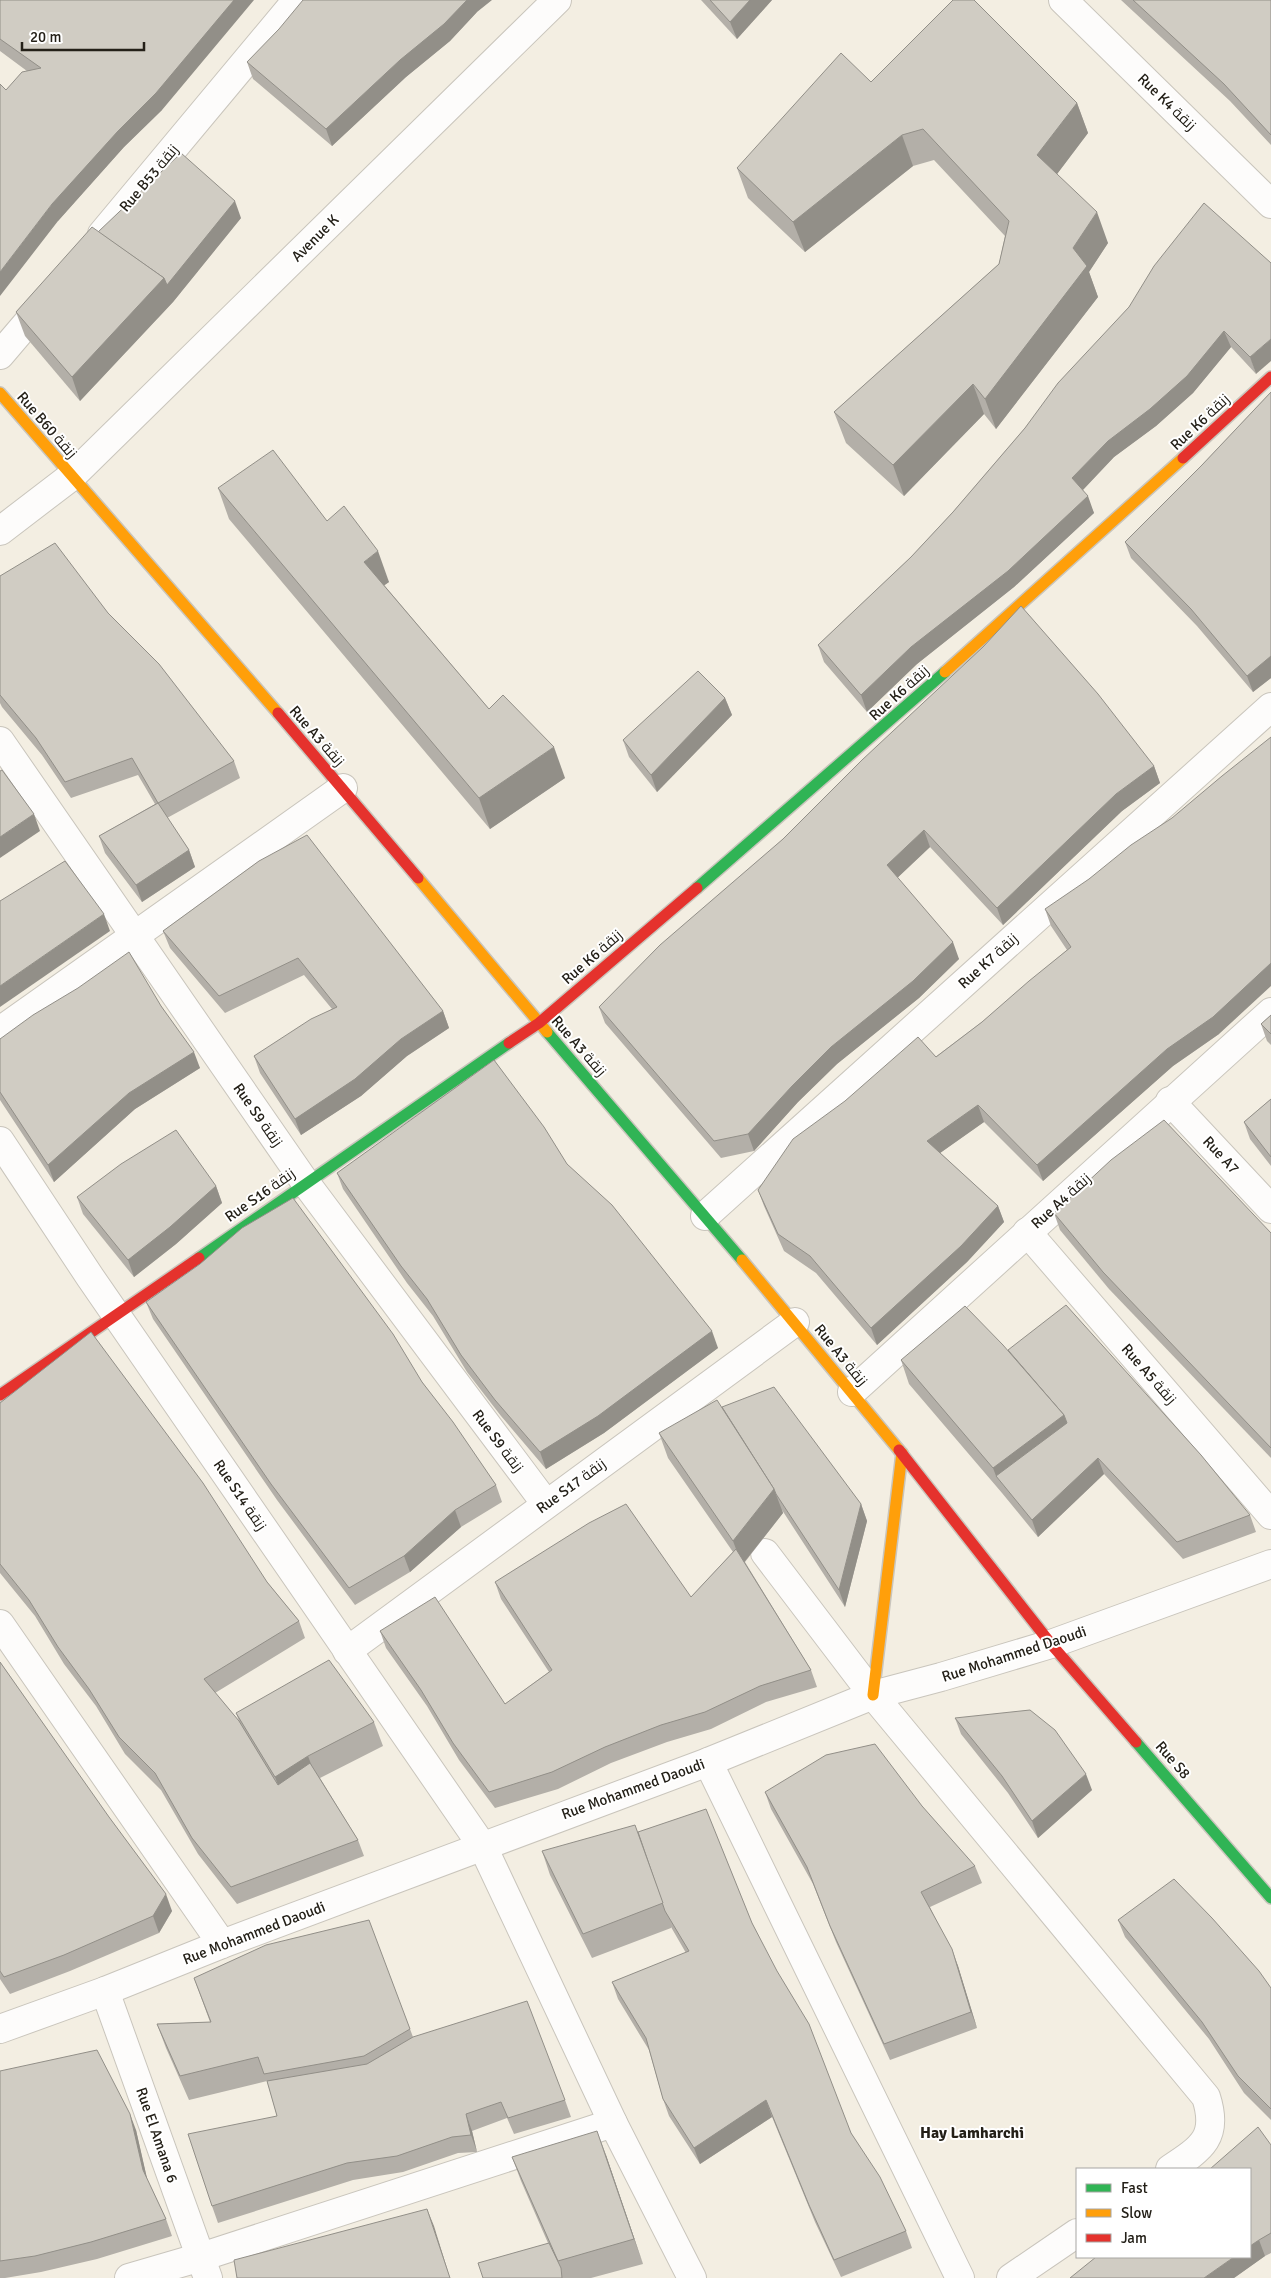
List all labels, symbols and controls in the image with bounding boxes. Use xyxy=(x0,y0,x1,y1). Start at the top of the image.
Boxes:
scale bar xyxy=(22,20,145,52)
text: 20 m xyxy=(30,28,61,46)
street label: Rue K4 زنقة xyxy=(1134,70,1200,134)
street label: Rue B53 زنقة xyxy=(116,141,182,215)
street label: Avenue K xyxy=(288,211,342,265)
street label: Rue B60 زنقة xyxy=(13,388,81,462)
street label: Rue K6 زنقة xyxy=(1167,390,1233,454)
street label: Rue K6 زنقة xyxy=(865,661,933,725)
street label: Rue A3 زنقة xyxy=(286,702,348,770)
street label: Rue K6 زنقة xyxy=(558,926,626,988)
street label: Rue K7 زنقة xyxy=(954,929,1022,993)
street label: Rue A3 زنقة xyxy=(548,1012,610,1080)
street label: Rue S9 زنقة xyxy=(230,1080,286,1150)
street label: Rue A7 xyxy=(1199,1132,1243,1178)
street label: Rue S16 زنقة xyxy=(221,1164,299,1226)
street label: Rue A4 زنقة xyxy=(1027,1169,1095,1233)
street label: Rue A3 زنقة xyxy=(811,1320,871,1390)
street label: Rue A5 زنقة xyxy=(1118,1340,1180,1408)
street label: Rue S9 زنقة xyxy=(469,1406,527,1476)
street label: Rue S17 زنقة xyxy=(533,1455,609,1517)
street label: Rue S14 زنقة xyxy=(210,1456,270,1534)
street label: Rue Mohammed Daoudi xyxy=(939,1622,1089,1686)
street label: Rue S8 xyxy=(1152,1737,1194,1783)
street label: Rue Mohammed Daoudi xyxy=(559,1755,707,1823)
street label: Rue Mohammed Daoudi xyxy=(180,1898,328,1968)
street label: Rue El Amana 6 xyxy=(132,2085,182,2185)
district label: Hay Lamharchi xyxy=(920,2123,1024,2143)
legend xyxy=(1076,2168,1251,2258)
text: Fast xyxy=(1121,2179,1148,2197)
text: Slow xyxy=(1121,2204,1152,2222)
text: Jam xyxy=(1121,2229,1147,2247)

